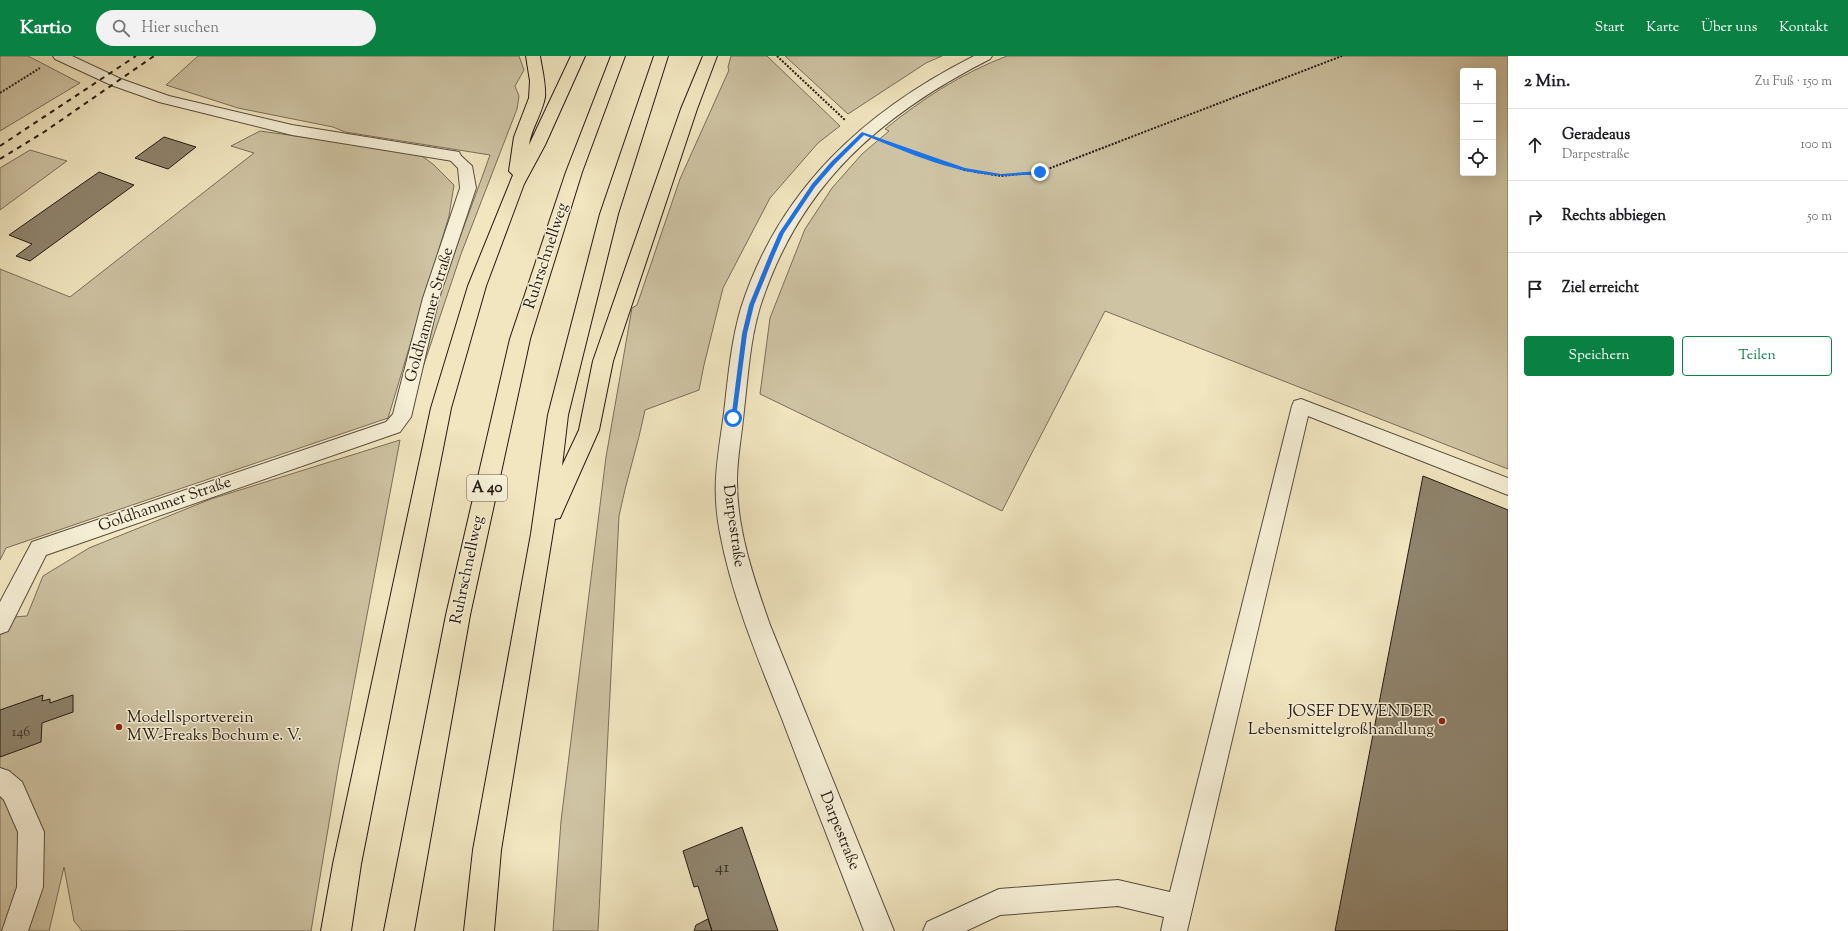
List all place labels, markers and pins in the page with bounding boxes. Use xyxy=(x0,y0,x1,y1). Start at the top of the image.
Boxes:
place label: JOSEF DEWENDER Lebensmittelgroßhandlung xyxy=(1248,701,1434,742)
place label: Modellsportverein MW-Freaks Bochum e. V. xyxy=(127,707,302,748)
marker: JOSEF DEWENDER Lebensmittelgroßhandlung xyxy=(1437,716,1447,726)
marker: Modellsportverein MW-Freaks Bochum e. V. xyxy=(114,722,124,732)

